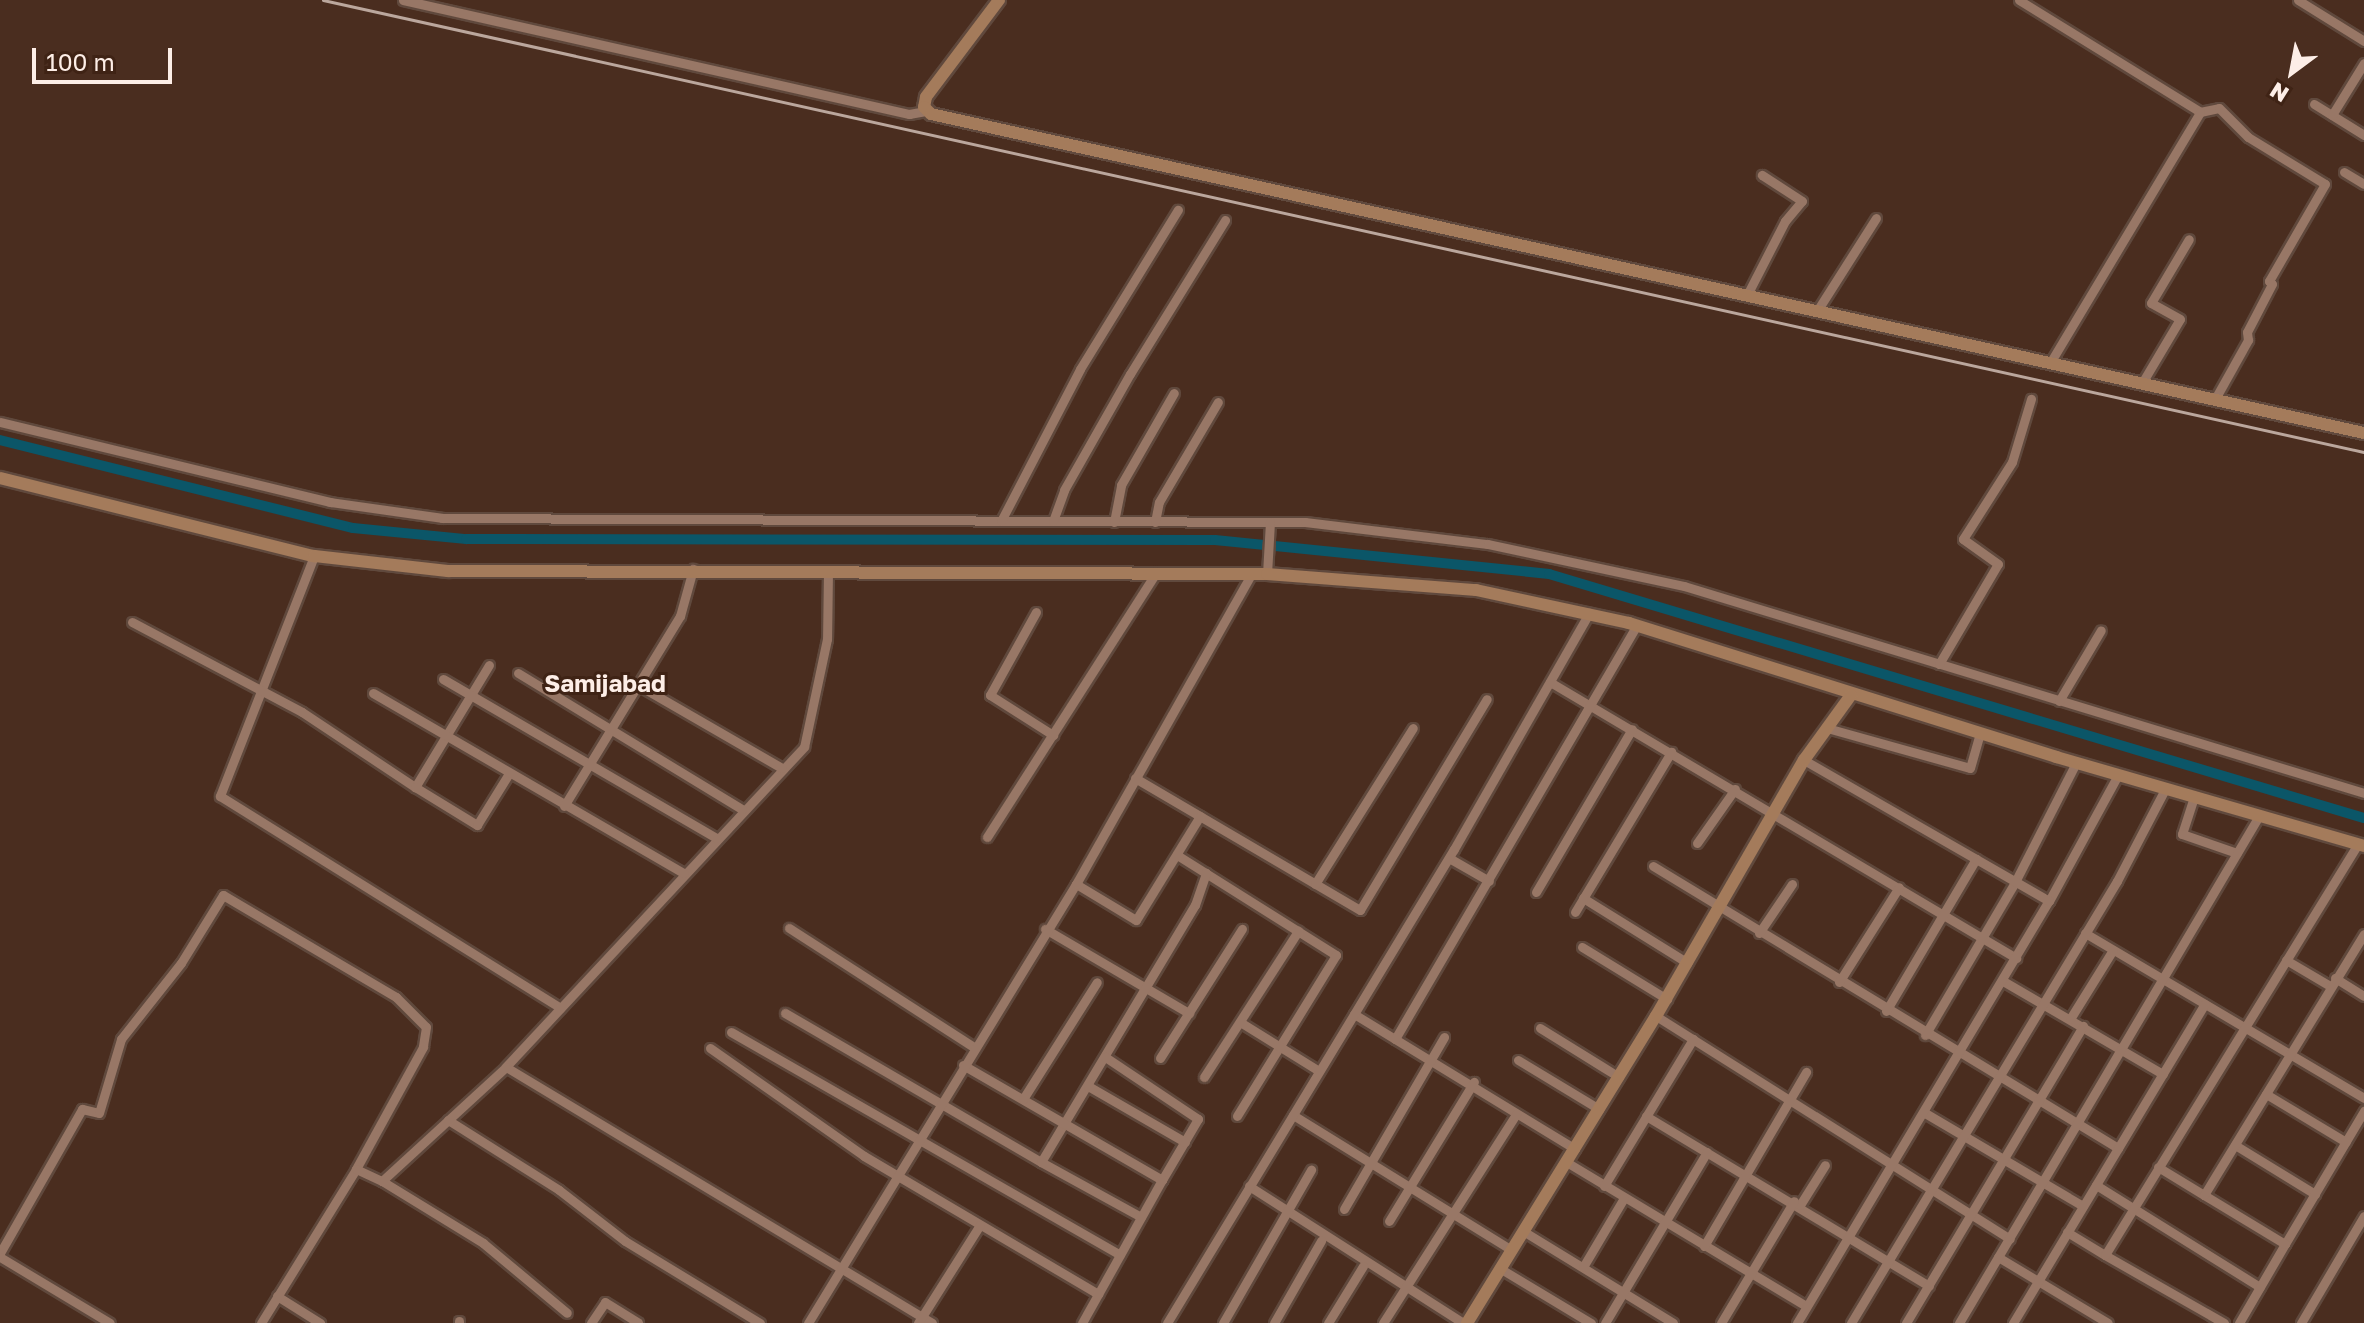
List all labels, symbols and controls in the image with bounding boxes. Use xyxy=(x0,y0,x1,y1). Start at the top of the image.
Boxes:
scale bar xyxy=(36,32,176,82)
north arrow xyxy=(2252,32,2332,112)
text: 100 m xyxy=(46,47,115,76)
text: N xyxy=(2265,77,2293,109)
district label: Samijabad xyxy=(544,669,666,697)

